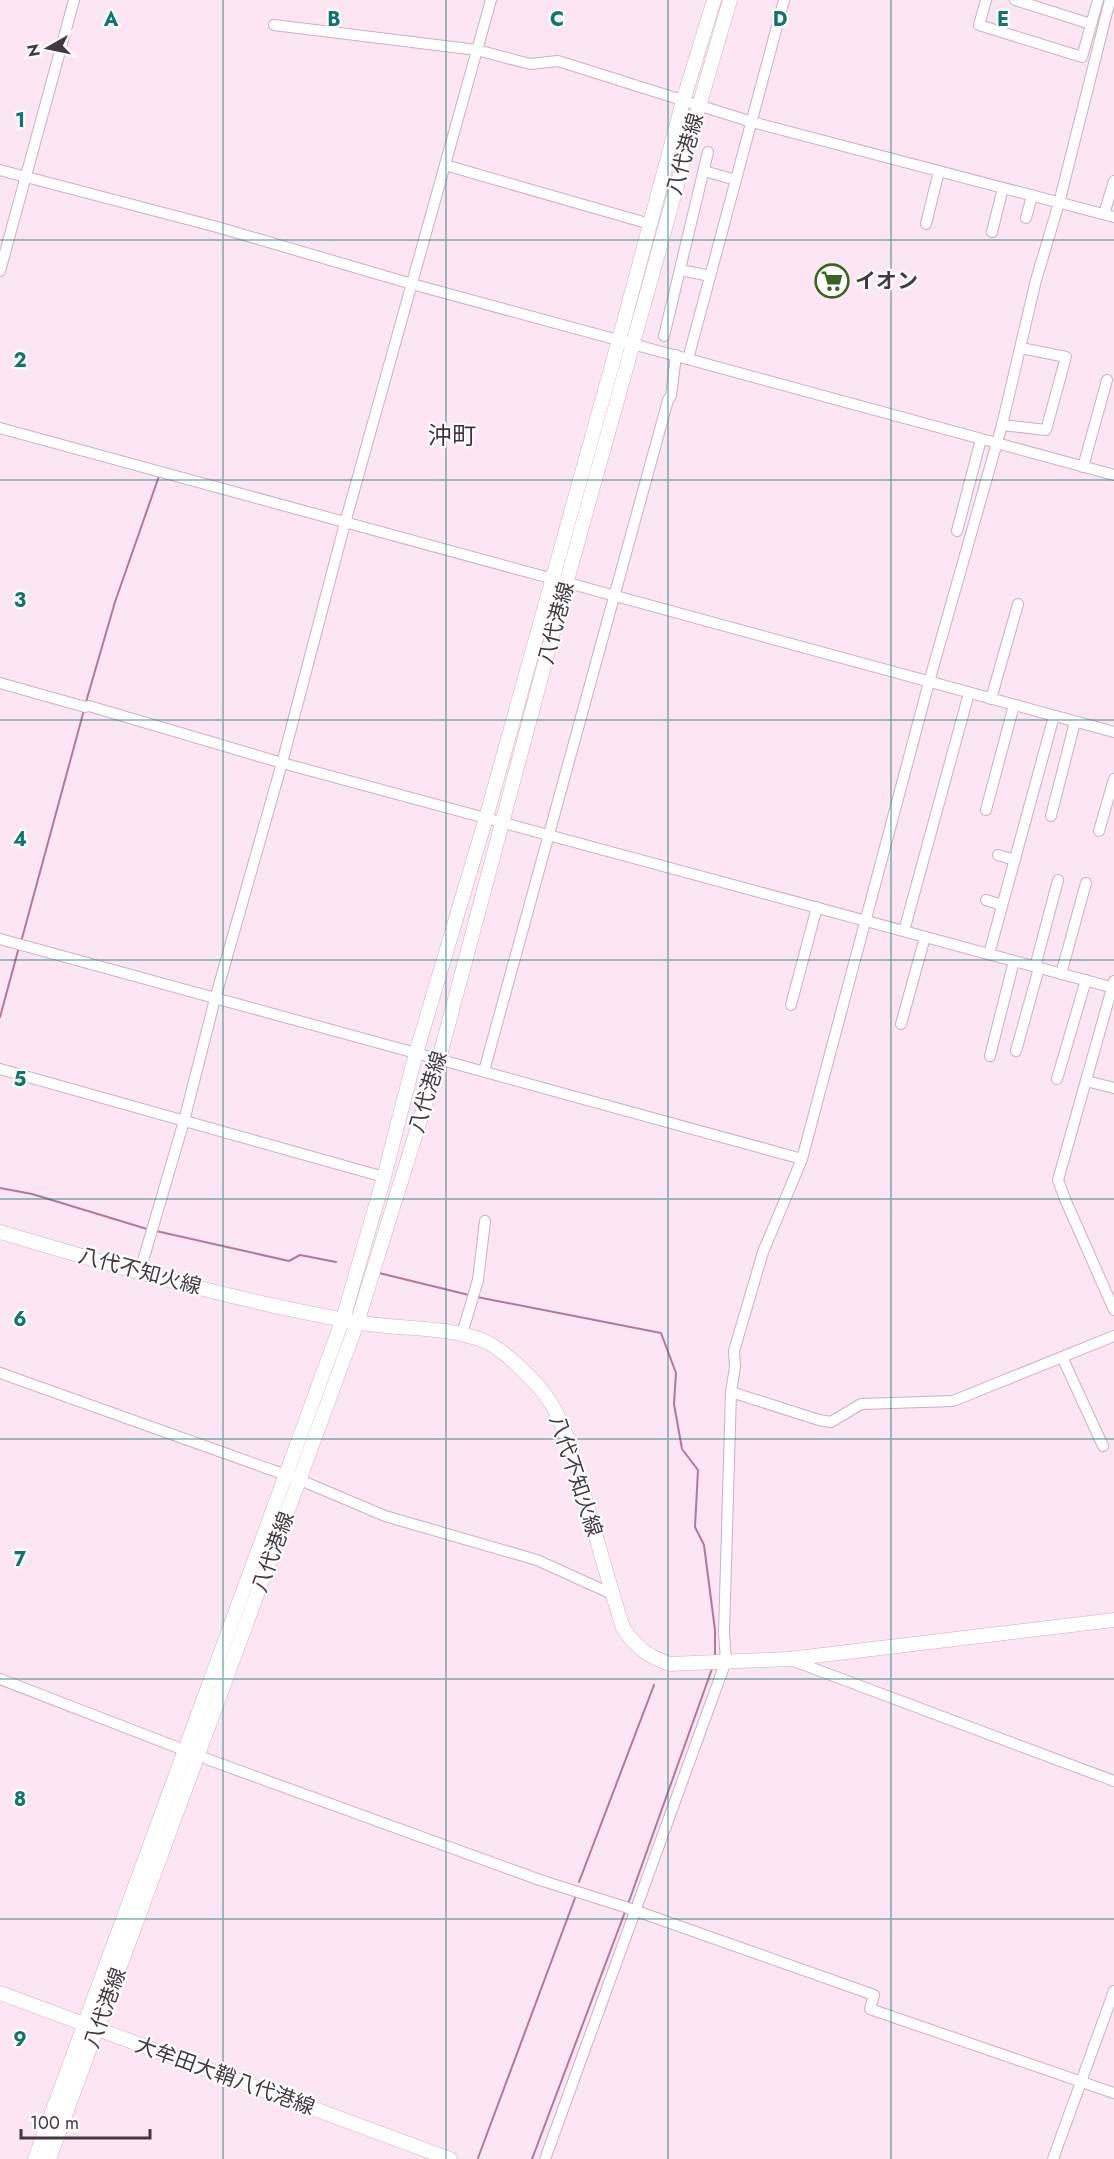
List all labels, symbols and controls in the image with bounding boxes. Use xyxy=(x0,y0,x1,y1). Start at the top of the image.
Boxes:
text: A xyxy=(103,5,119,34)
text: B xyxy=(327,5,341,34)
text: C xyxy=(550,5,564,34)
text: D xyxy=(773,5,787,34)
text: E xyxy=(997,5,1009,34)
north arrow xyxy=(18,18,78,78)
text: N xyxy=(21,42,46,58)
text: 1 xyxy=(15,106,25,135)
street label: 八代港線 xyxy=(659,109,711,199)
supermarket icon: イオン xyxy=(814,263,850,299)
place label: イオン xyxy=(855,266,918,296)
text: 2 xyxy=(13,346,27,375)
district label: 沖町 xyxy=(428,418,476,453)
street label: 八代港線 xyxy=(531,579,581,667)
text: 3 xyxy=(14,586,26,615)
text: 4 xyxy=(13,825,27,854)
street label: 八代港線 xyxy=(401,1047,455,1137)
text: 5 xyxy=(14,1065,27,1094)
street label: 八代不知火線 xyxy=(75,1240,205,1302)
text: 6 xyxy=(13,1305,27,1334)
street label: 八代不知火線 xyxy=(542,1411,610,1541)
street label: 八代港線 xyxy=(245,1507,301,1597)
text: 7 xyxy=(14,1545,27,1574)
text: 8 xyxy=(14,1785,26,1814)
street label: 八代港線 xyxy=(77,1963,133,2053)
text: 9 xyxy=(13,2025,27,2054)
street label: 大牟田大鞘八代港線 xyxy=(131,2030,319,2122)
scale bar xyxy=(21,2102,150,2140)
text: 100 m xyxy=(30,2110,79,2136)

